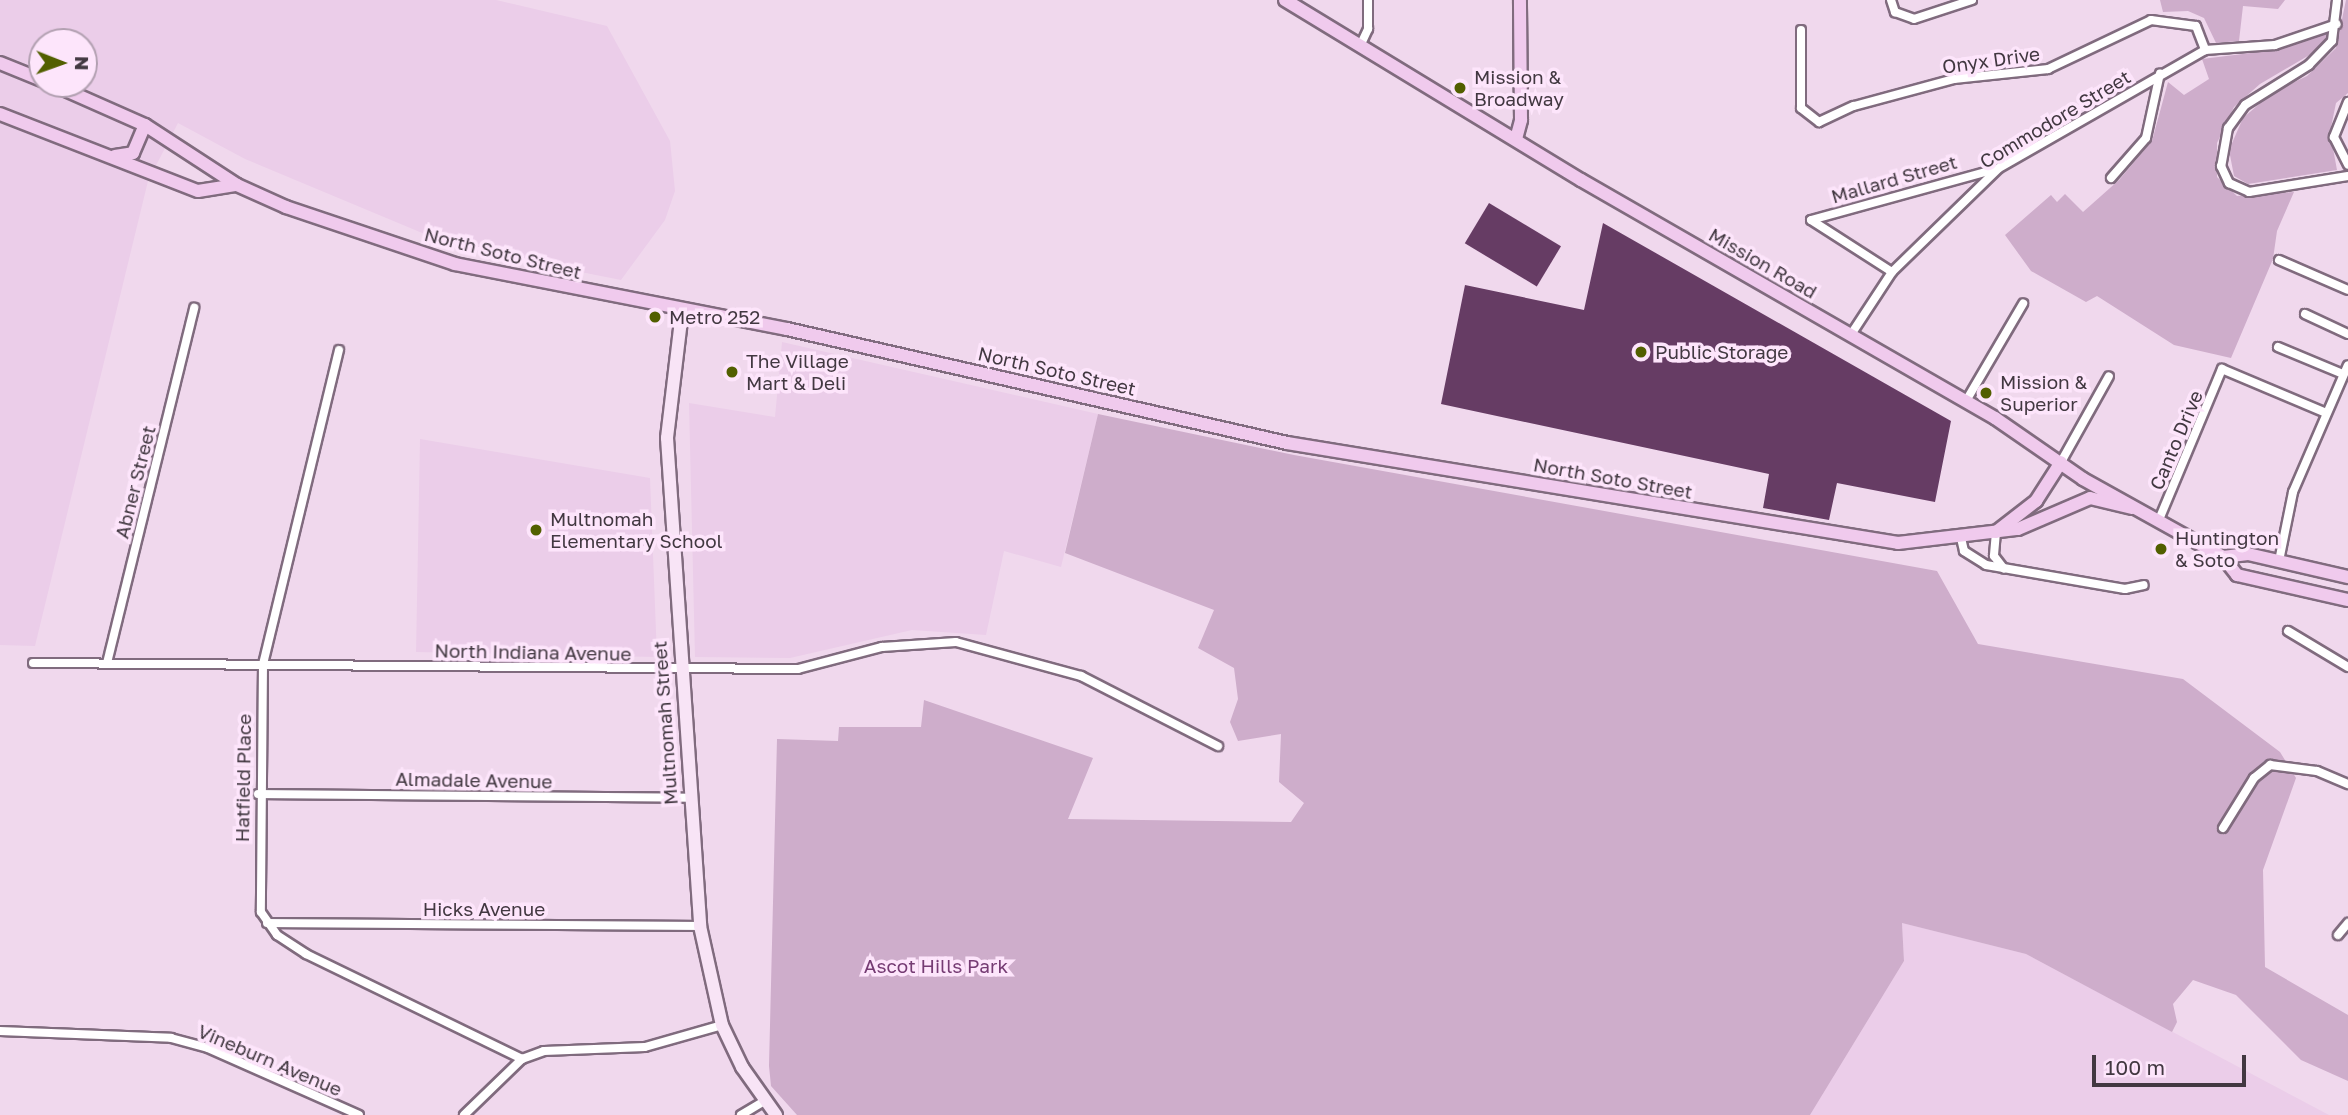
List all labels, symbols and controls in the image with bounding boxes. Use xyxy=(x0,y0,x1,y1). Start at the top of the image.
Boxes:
north arrow xyxy=(28,28,98,98)
street label: Onyx Drive xyxy=(1941,42,2041,78)
text: N xyxy=(71,56,94,71)
street label: Commodore Street xyxy=(1976,65,2134,173)
place label: Mission & Broadway xyxy=(1474,66,1564,110)
marker: Mission & Broadway xyxy=(1452,80,1468,96)
street label: Mallard Street xyxy=(1828,150,1960,208)
street label: North Soto Street xyxy=(422,222,584,284)
street label: Mission Road xyxy=(1705,223,1821,303)
place label: Metro 252 xyxy=(669,306,760,328)
marker: Metro 252 xyxy=(647,309,663,325)
place label: Public Storage xyxy=(1655,341,1788,363)
street label: North Soto Street xyxy=(976,342,1138,400)
marker: Public Storage xyxy=(1633,344,1649,360)
place label: The Village Mart & Deli xyxy=(746,350,849,394)
marker: The Village Mart & Deli xyxy=(724,364,740,380)
place label: Mission & Superior xyxy=(2000,371,2087,415)
marker: Mission & Superior xyxy=(1978,385,1994,401)
street label: Canto Drive xyxy=(2145,387,2207,493)
street label: Abner Street xyxy=(110,423,160,541)
street label: North Soto Street xyxy=(1532,453,1694,503)
place label: Multnomah Elementary School xyxy=(550,508,723,552)
marker: Multnomah Elementary School xyxy=(528,522,544,538)
place label: Huntington & Soto xyxy=(2175,527,2279,571)
marker: Huntington & Soto xyxy=(2153,541,2169,557)
street label: North Indiana Avenue xyxy=(434,639,632,665)
street label: Multnomah Street xyxy=(648,640,682,806)
street label: Hatfield Place xyxy=(230,714,256,842)
street label: Almadale Avenue xyxy=(395,767,553,793)
street label: Hicks Avenue xyxy=(423,898,545,920)
park label: Ascot Hills Park xyxy=(864,955,1008,977)
street label: Vineburn Avenue xyxy=(194,1019,346,1101)
scale bar xyxy=(2096,1042,2250,1086)
text: 100 m xyxy=(2105,1054,2165,1080)

